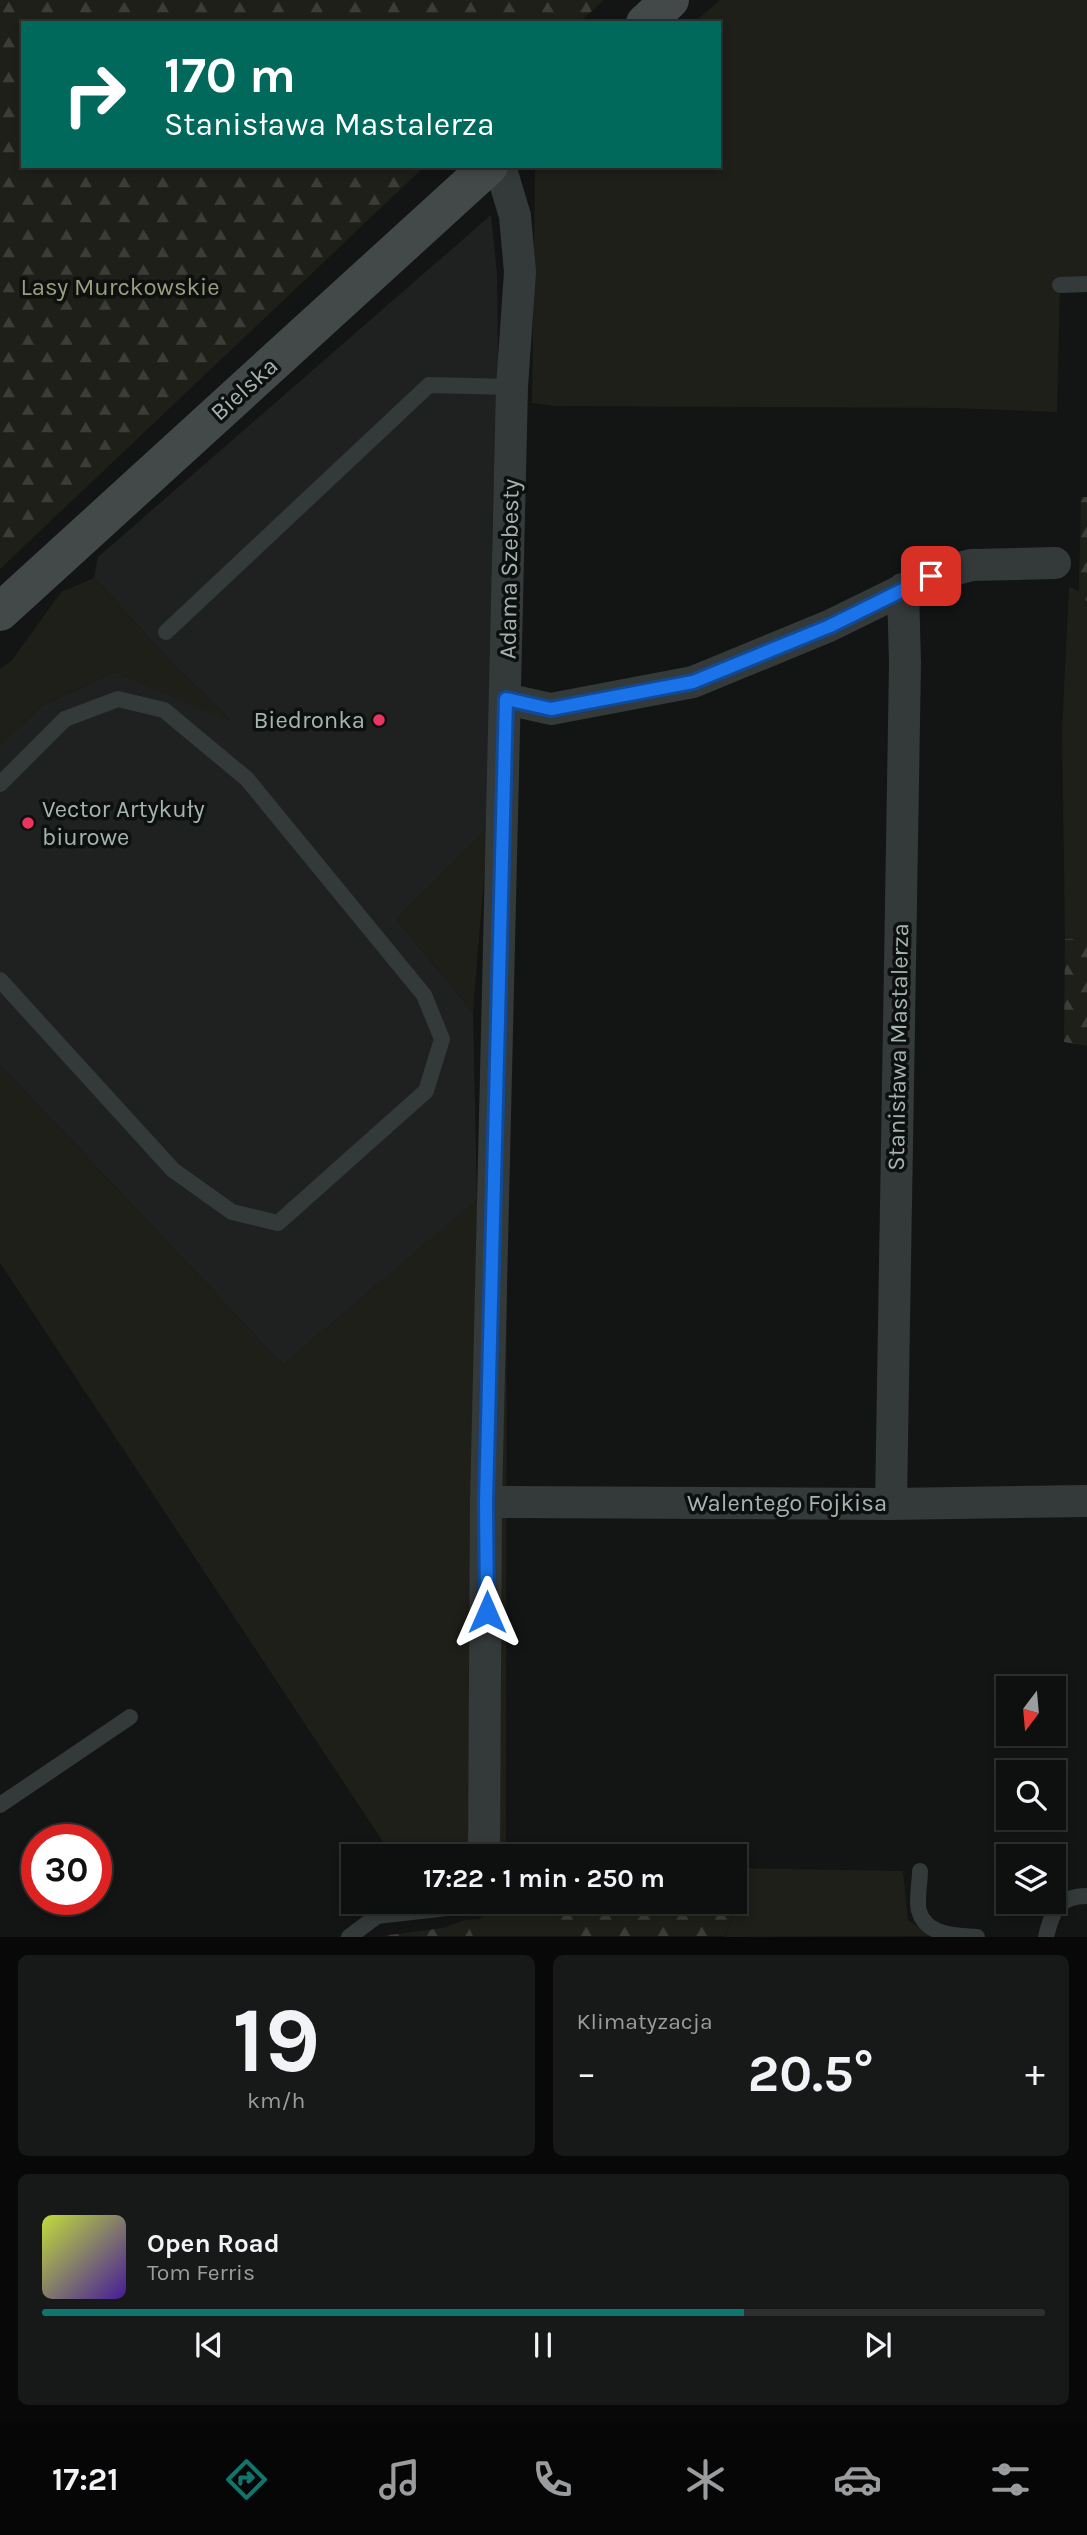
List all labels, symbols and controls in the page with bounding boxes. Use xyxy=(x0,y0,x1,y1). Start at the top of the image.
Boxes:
text: 170 m xyxy=(164,47,296,104)
icon: right xyxy=(49,49,140,140)
text: Stanisława Mastalerza xyxy=(164,106,495,143)
park label: Lasy Murckowskie xyxy=(21,273,220,301)
street label: Bielska xyxy=(205,352,283,426)
street label: Adama Szebesty xyxy=(493,479,525,659)
pin xyxy=(901,546,961,606)
icon: arrive xyxy=(912,557,950,595)
place label: Biedronka xyxy=(253,706,365,734)
marker: Biedronka xyxy=(371,712,387,728)
place label: Vector Artykuły biurowe xyxy=(42,795,205,851)
marker: Vector Artykuły biurowe xyxy=(20,815,36,831)
street label: Stanisława Mastalerza xyxy=(882,923,914,1171)
street label: Walentego Fojkisa xyxy=(687,1489,887,1517)
position arrow xyxy=(450,1575,524,1649)
north arrow xyxy=(996,1676,1066,1746)
map controls xyxy=(996,1676,1066,1914)
button: search xyxy=(996,1760,1066,1830)
speed limit sign: 30 xyxy=(21,1824,112,1915)
button: layers xyxy=(996,1844,1066,1914)
text: 17:22 · 1 min · 250 m xyxy=(423,1863,665,1894)
text: 19 xyxy=(232,1988,320,2094)
text: Klimatyzacja xyxy=(577,2008,713,2035)
text: 20.5° xyxy=(748,2043,874,2104)
text: − xyxy=(577,2051,596,2096)
text: + xyxy=(1025,2051,1045,2096)
text: km/h xyxy=(247,2087,305,2114)
text: Open Road xyxy=(147,2228,280,2259)
text: Tom Ferris xyxy=(147,2259,255,2286)
icon: previous xyxy=(190,2326,228,2364)
icon: pause xyxy=(524,2326,562,2364)
icon: next xyxy=(859,2326,897,2364)
icon: directions xyxy=(222,2455,271,2504)
icon: music xyxy=(375,2455,424,2504)
icon: phone xyxy=(528,2455,577,2504)
icon: climate xyxy=(681,2455,730,2504)
icon: car xyxy=(833,2455,882,2504)
icon: filters xyxy=(986,2455,1035,2504)
text: 17:21 xyxy=(52,2461,119,2498)

